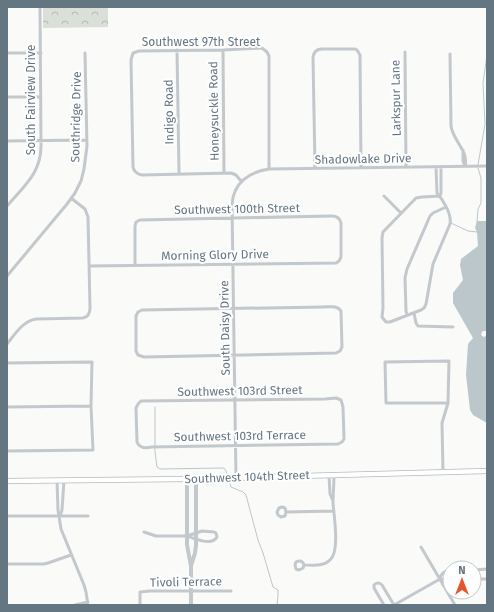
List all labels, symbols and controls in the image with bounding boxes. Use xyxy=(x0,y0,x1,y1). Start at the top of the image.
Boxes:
street label: Southwest 97th Street xyxy=(142,35,261,49)
street label: South Fairview Drive xyxy=(24,45,38,155)
street label: Larkspur Lane xyxy=(388,60,404,136)
street label: Honeysuckle Road xyxy=(206,61,222,161)
street label: Southridge Drive xyxy=(68,71,84,163)
street label: Indigo Road xyxy=(161,79,177,145)
street label: Shadowlake Drive xyxy=(314,151,412,167)
street label: Southwest 100th Street xyxy=(174,201,301,217)
street label: Morning Glory Drive xyxy=(161,247,269,263)
street label: South Daisy Drive xyxy=(217,280,233,376)
street label: Southwest 103rd Street xyxy=(177,383,303,399)
street label: Southwest 103rd Terrace xyxy=(174,428,306,444)
street label: Southwest 104th Street xyxy=(184,468,311,486)
north arrow xyxy=(442,560,482,600)
text: N xyxy=(458,564,466,577)
street label: Tivoli Terrace xyxy=(150,574,222,590)

